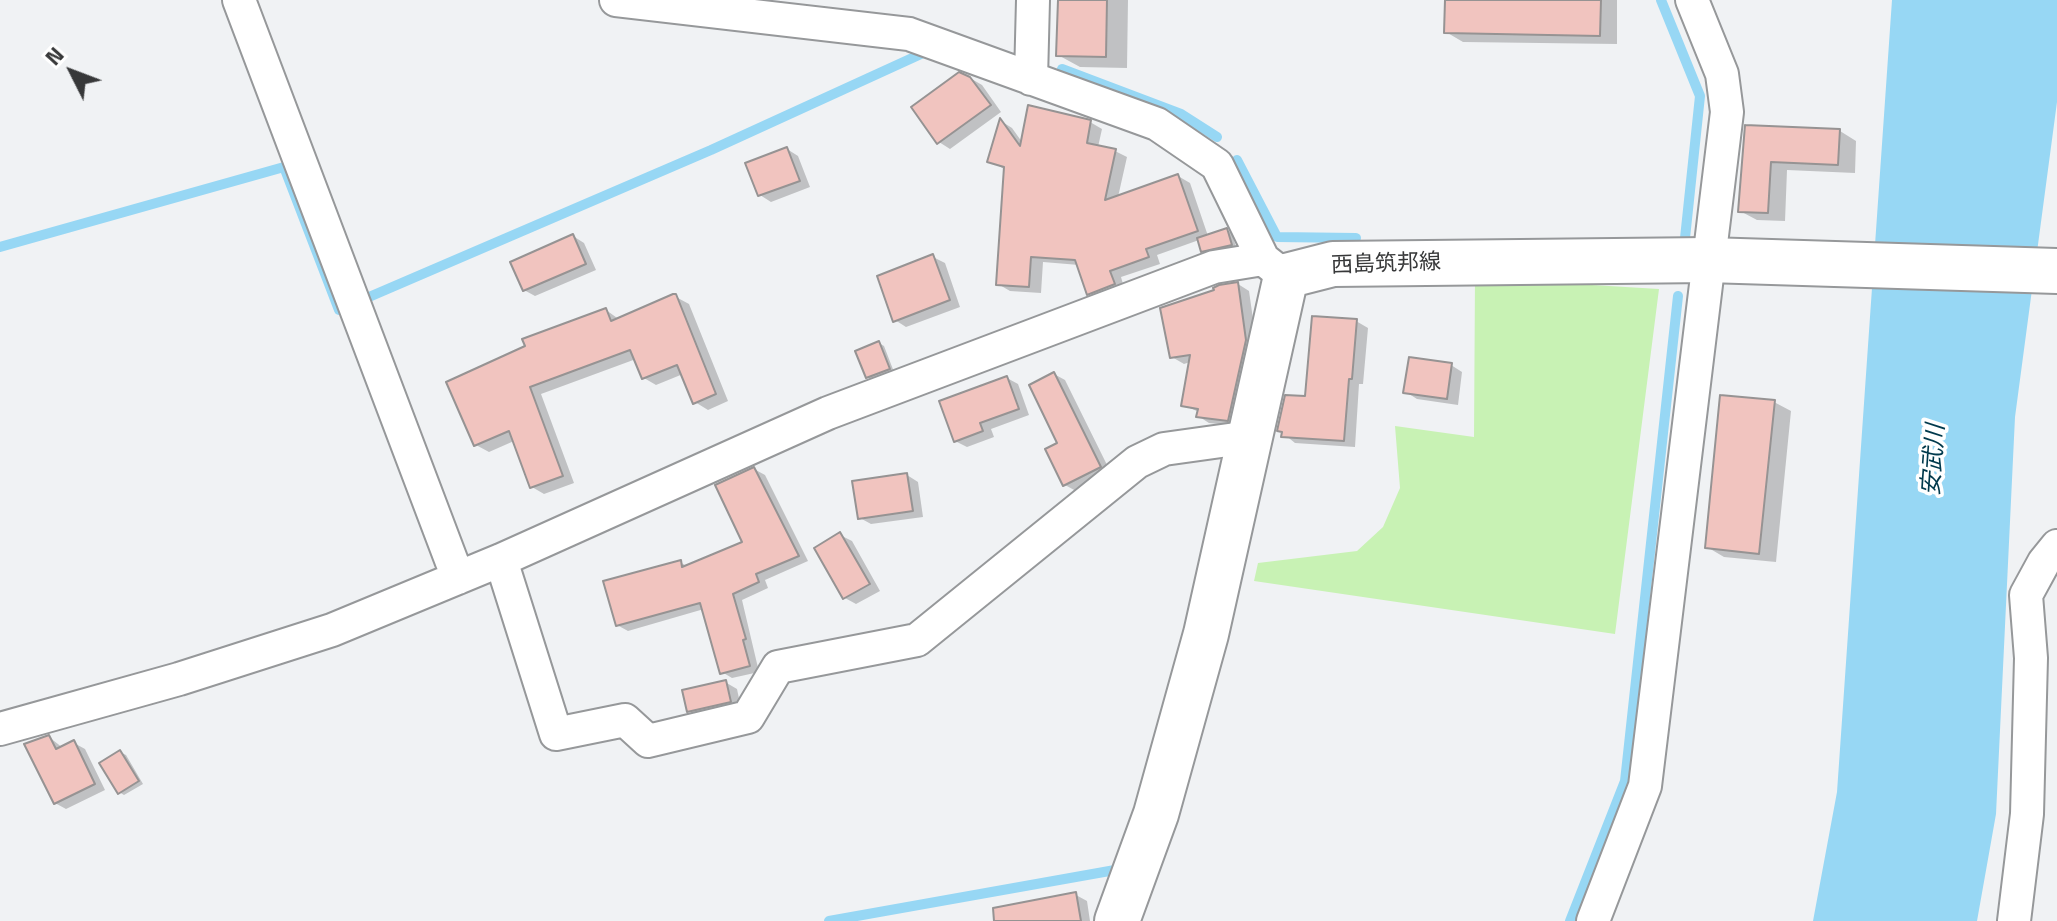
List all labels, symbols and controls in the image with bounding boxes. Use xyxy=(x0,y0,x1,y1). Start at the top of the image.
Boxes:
north arrow xyxy=(32,32,112,112)
text: N xyxy=(36,39,72,73)
street label: 西島筑邦線 xyxy=(1331,250,1441,280)
water label: 安武川 xyxy=(1918,423,1952,497)

